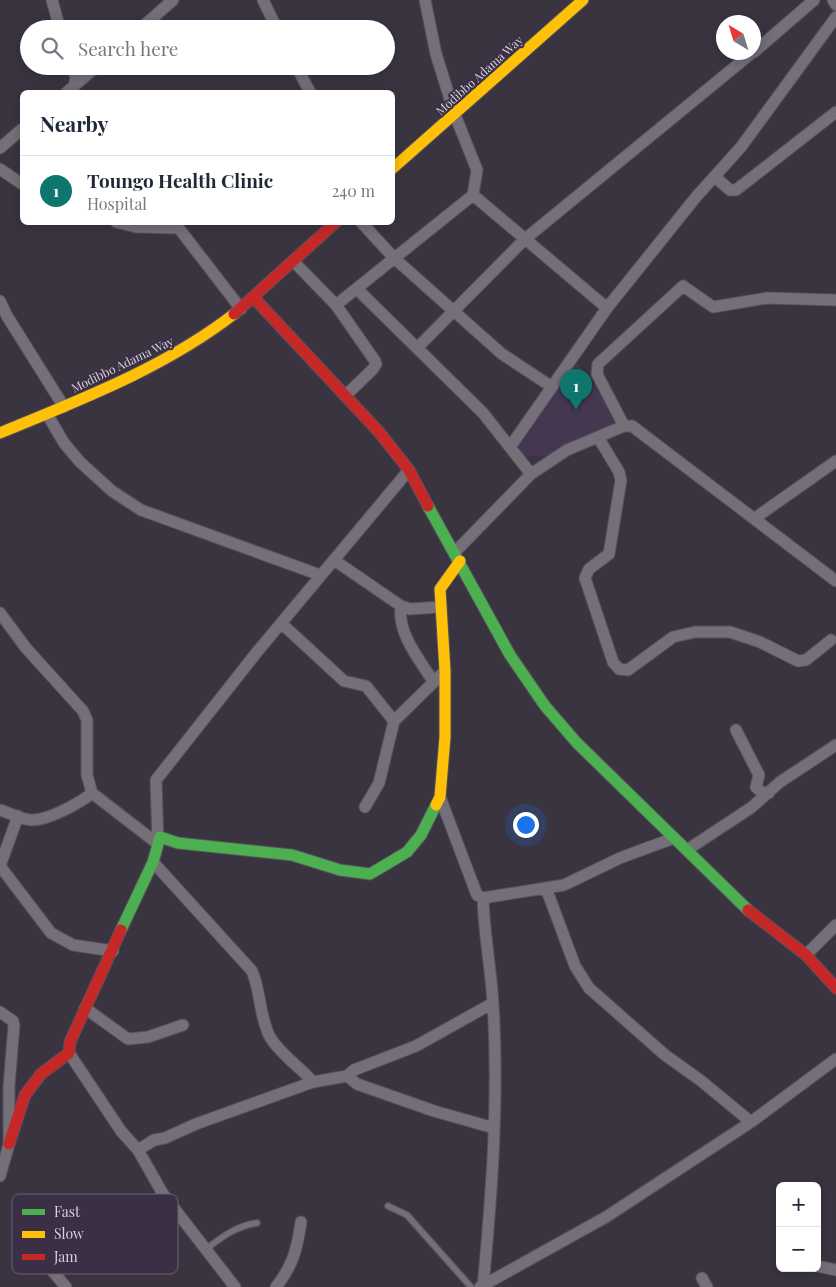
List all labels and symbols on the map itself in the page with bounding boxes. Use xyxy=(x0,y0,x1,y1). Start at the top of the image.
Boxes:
north arrow xyxy=(716,15,761,60)
street label: Modibbo Adama Way xyxy=(432,32,526,118)
street label: Modibbo Adama Way xyxy=(68,332,176,396)
pin: 1 xyxy=(560,369,592,410)
your location xyxy=(513,812,539,838)
legend xyxy=(12,1194,178,1274)
text: Fast xyxy=(54,1202,81,1221)
text: Slow xyxy=(54,1224,84,1243)
text: Jam xyxy=(53,1247,78,1266)

